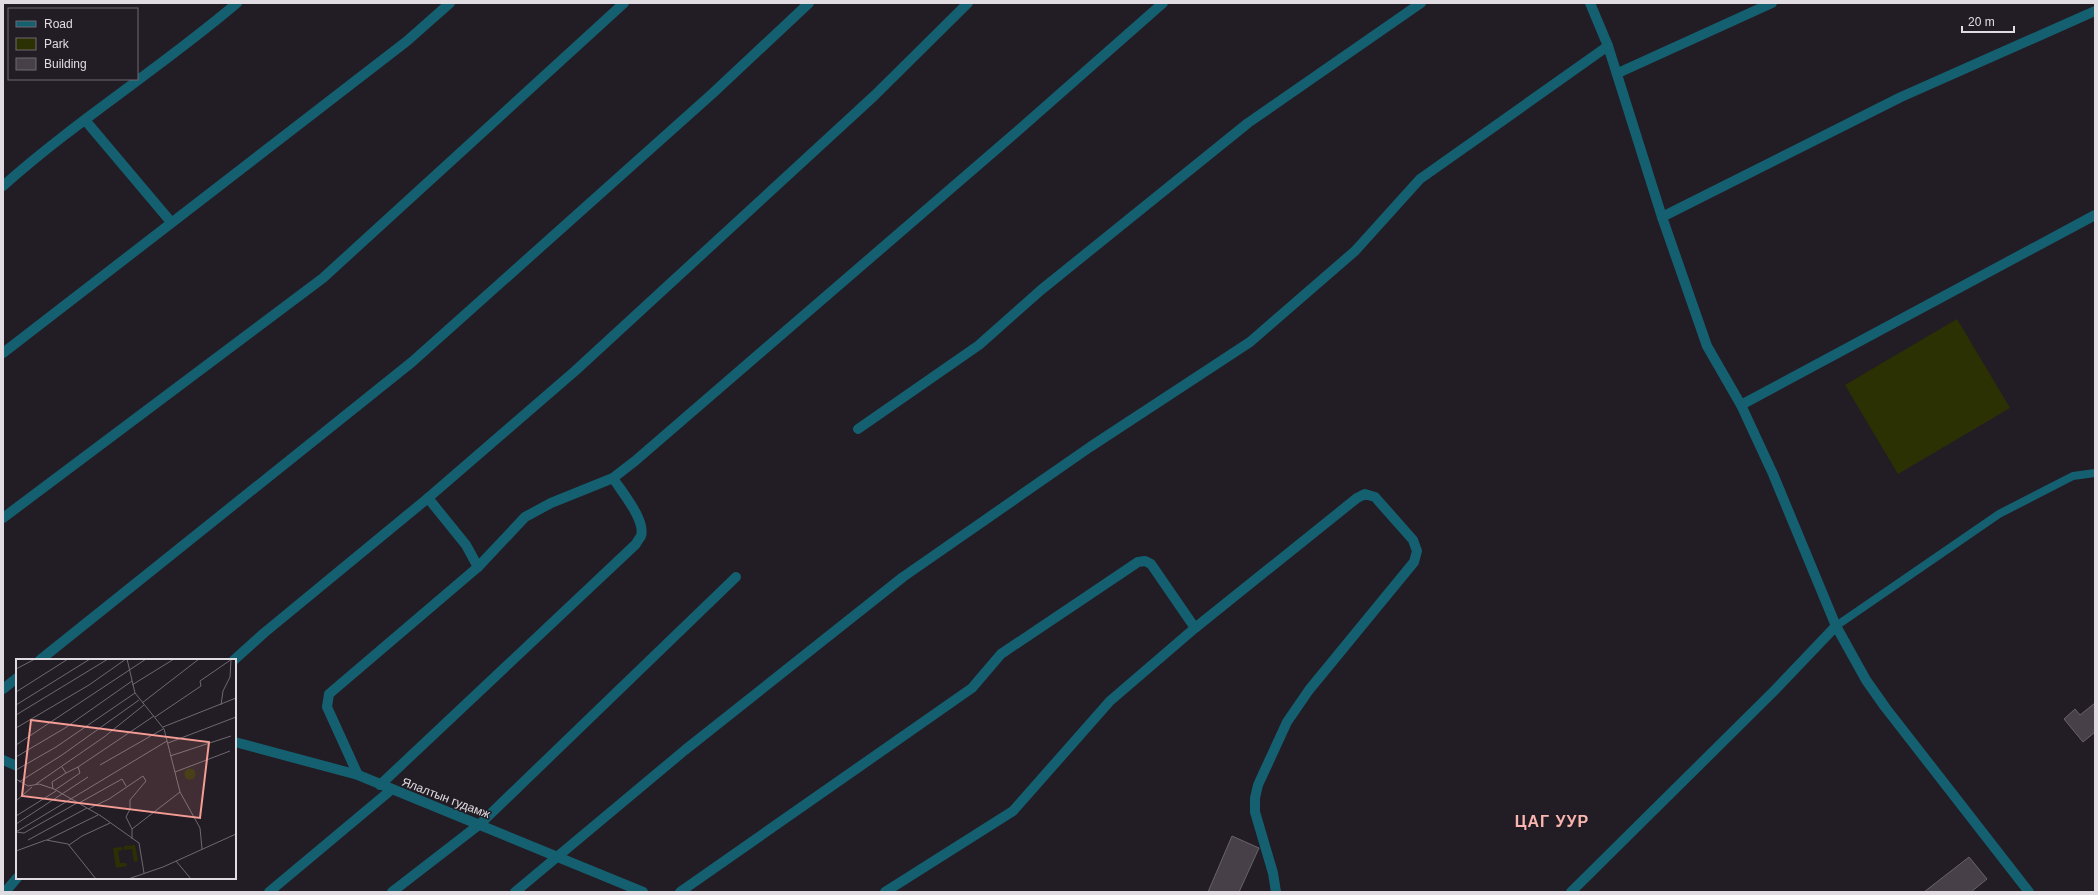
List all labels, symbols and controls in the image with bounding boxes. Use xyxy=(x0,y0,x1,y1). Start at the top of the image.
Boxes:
legend xyxy=(8,8,138,80)
scale bar xyxy=(1962,8,2014,34)
text: 20 m xyxy=(1968,15,1995,29)
text: Road xyxy=(44,17,73,31)
text: Park xyxy=(44,37,70,51)
text: Building xyxy=(44,57,87,71)
inset map xyxy=(16,659,236,879)
street label: Ялалтын гудамж xyxy=(400,775,492,821)
district label: ЦАГ УУР xyxy=(1515,813,1589,830)

